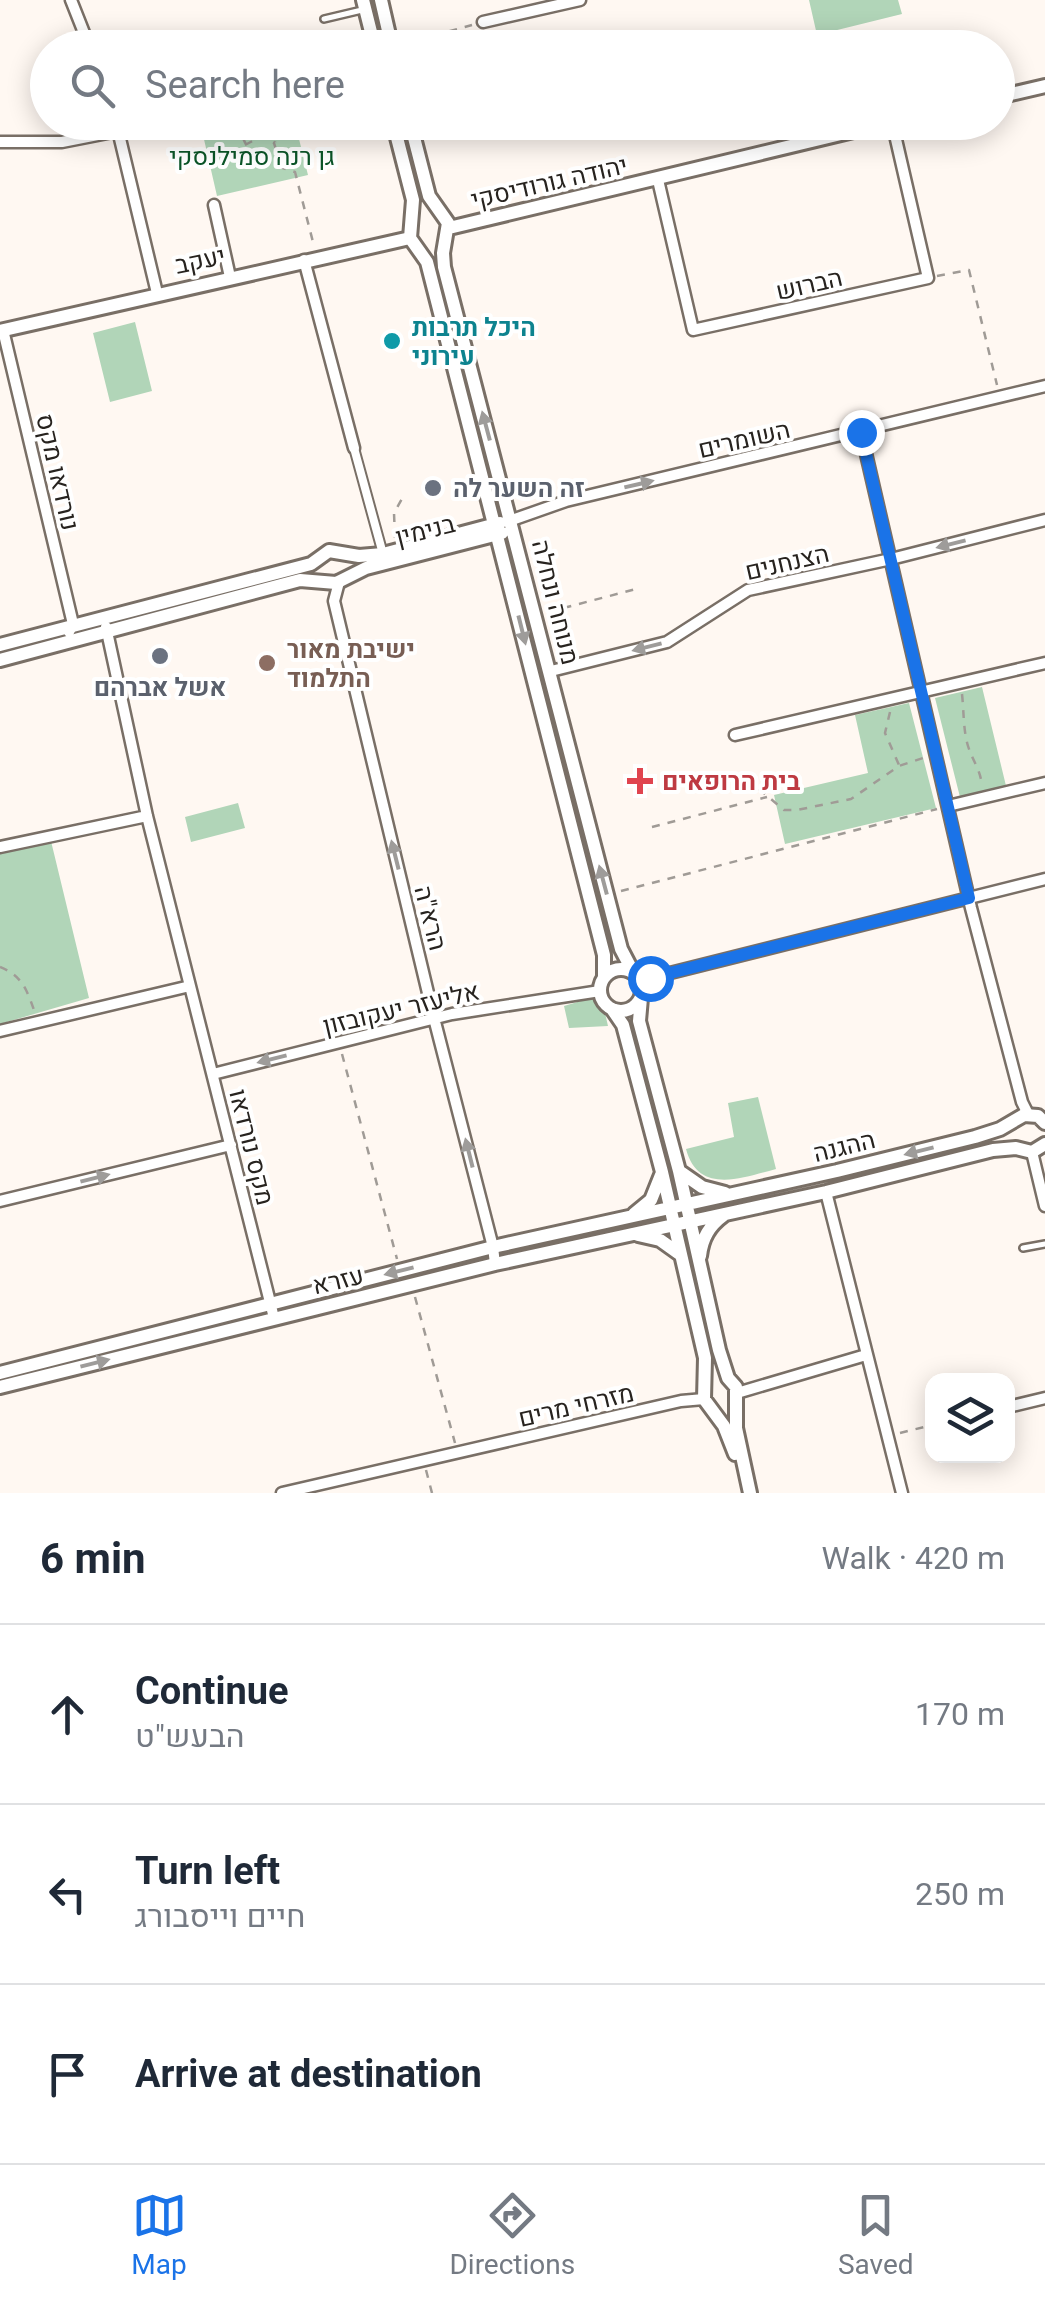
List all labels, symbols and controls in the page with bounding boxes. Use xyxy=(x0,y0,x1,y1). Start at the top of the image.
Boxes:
search box xyxy=(30,30,1015,140)
icon: search xyxy=(65,58,120,113)
text: Search here xyxy=(145,63,345,107)
park label: גן רנה סמילנסקי xyxy=(169,142,335,171)
street label: יהודה גורודיסקי xyxy=(468,150,630,215)
street label: יעקב xyxy=(172,241,228,280)
street label: הברוש xyxy=(773,263,845,306)
place label: היכל תרבות עירוני xyxy=(412,313,536,371)
marker: היכל תרבות עירוני xyxy=(381,330,403,352)
one-way arrow xyxy=(478,410,494,441)
route end xyxy=(839,410,885,456)
street label: נורדאו מקס xyxy=(30,411,85,533)
street label: השומרים xyxy=(695,415,793,464)
place label: זה השער לה xyxy=(453,474,585,503)
one-way arrow xyxy=(624,476,655,491)
marker: זה השער לה xyxy=(422,477,444,499)
street label: בנימין xyxy=(392,509,458,552)
street label: מנוחה ונחלה xyxy=(526,537,585,667)
one-way arrow xyxy=(935,537,966,552)
street label: הצנחנים xyxy=(742,539,832,586)
one-way arrow xyxy=(514,615,530,646)
place label: ישיבת מאור התלמוד xyxy=(287,635,415,693)
one-way arrow xyxy=(631,640,662,656)
marker: אשל אברהם xyxy=(149,645,171,667)
marker: ישיבת מאור התלמוד xyxy=(256,652,278,674)
place label: אשל אברהם xyxy=(94,673,226,702)
place label: בית הרופאים xyxy=(662,767,801,796)
marker: בית הרופאים xyxy=(627,768,653,794)
one-way arrow xyxy=(387,839,402,870)
one-way arrow xyxy=(594,864,610,895)
street label: הרא"ה xyxy=(408,883,453,954)
route start xyxy=(628,956,674,1002)
street label: אליעזר יעקובזון xyxy=(320,976,482,1041)
one-way arrow xyxy=(256,1052,287,1067)
street label: מקס נורדאו xyxy=(223,1086,280,1208)
street label: ההגנה xyxy=(810,1125,878,1168)
one-way arrow xyxy=(461,1137,476,1168)
one-way arrow xyxy=(903,1143,934,1159)
one-way arrow xyxy=(80,1170,111,1185)
street label: עזרא xyxy=(310,1261,367,1300)
one-way arrow xyxy=(383,1264,414,1280)
one-way arrow xyxy=(79,1355,110,1371)
map controls xyxy=(925,1373,1015,1463)
button: layers xyxy=(925,1373,1015,1463)
street label: מזרחי מרים xyxy=(516,1378,637,1433)
text: 6 min xyxy=(40,1534,146,1583)
text: Walk · 420 m xyxy=(822,1539,1005,1577)
text: Continue xyxy=(135,1669,289,1713)
icon: ahead xyxy=(40,1687,95,1742)
text: 170 m xyxy=(915,1695,1005,1733)
text: הבעש"ט xyxy=(135,1717,245,1755)
text: Turn left xyxy=(135,1849,280,1893)
icon: left xyxy=(40,1867,95,1922)
text: 250 m xyxy=(915,1875,1005,1913)
text: חיים וייסבורג xyxy=(135,1897,306,1935)
icon: arrive xyxy=(40,2047,95,2102)
text: Arrive at destination xyxy=(135,2052,482,2096)
tab: Map xyxy=(131,2188,187,2281)
tab: Directions xyxy=(449,2188,575,2281)
tab: Saved xyxy=(838,2188,914,2281)

